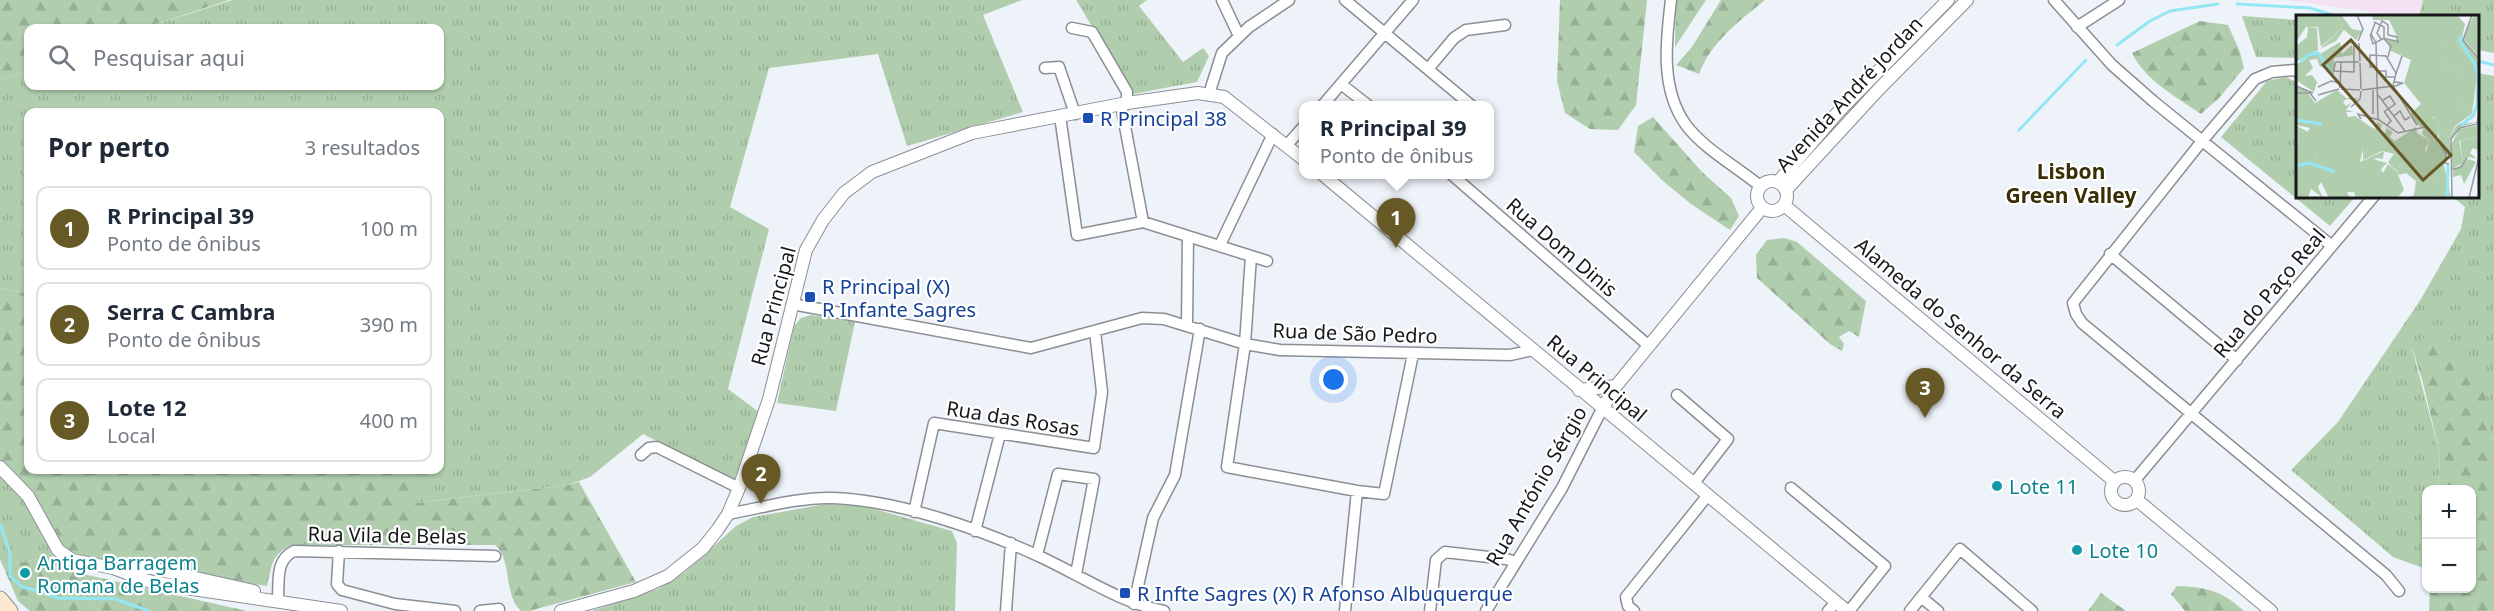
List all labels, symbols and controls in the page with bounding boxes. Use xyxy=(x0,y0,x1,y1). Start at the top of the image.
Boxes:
street label: Avenida André Jordan xyxy=(1770,10,1928,178)
inset map xyxy=(2296,15,2479,198)
search box xyxy=(24,24,444,90)
icon: search xyxy=(45,41,78,74)
text: Pesquisar aqui xyxy=(93,42,245,72)
popup xyxy=(1299,101,1494,179)
place label: R Principal 38 xyxy=(1100,105,1227,132)
marker: R Principal 38 xyxy=(1081,111,1095,125)
text: R Principal 39 xyxy=(1320,112,1467,142)
text: Por perto xyxy=(48,129,170,165)
text: 3 resultados xyxy=(305,134,420,161)
text: Ponto de ônibus xyxy=(1320,142,1473,169)
district label: Lisbon Green Valley xyxy=(2006,157,2136,209)
street label: Rua Dom Dinis xyxy=(1501,191,1623,303)
pin: 1 xyxy=(1376,198,1416,248)
text: R Principal 39 xyxy=(107,200,254,230)
text: 1 xyxy=(64,215,75,242)
text: 100 m xyxy=(360,215,418,242)
street label: Rua do Paço Real xyxy=(2207,223,2331,363)
text: Ponto de ônibus xyxy=(107,230,261,257)
street label: Alameda do Senhor da Serra xyxy=(1850,231,2072,425)
street label: Rua Principal xyxy=(744,243,802,369)
place label: R Principal (X) R Infante Sagres xyxy=(822,273,976,323)
marker: R Principal (X) R Infante Sagres xyxy=(803,290,817,304)
text: Serra C Cambra xyxy=(107,296,275,326)
text: 2 xyxy=(64,311,75,338)
text: 390 m xyxy=(360,311,418,338)
street label: Rua de São Pedro xyxy=(1272,317,1438,349)
text: Ponto de ônibus xyxy=(107,326,261,353)
street label: Rua Principal xyxy=(1541,328,1653,428)
your location xyxy=(1319,365,1348,394)
pin: 3 xyxy=(1906,368,1944,418)
text: Lote 12 xyxy=(107,392,187,422)
street label: Rua das Rosas xyxy=(944,394,1082,442)
street label: Rua António Sérgio xyxy=(1479,401,1593,571)
text: 3 xyxy=(64,407,75,434)
text: 400 m xyxy=(360,407,418,434)
text: Local xyxy=(107,422,156,449)
pin: 2 xyxy=(742,454,780,504)
place label: Lote 11 xyxy=(2009,473,2078,500)
marker: Lote 11 xyxy=(1990,479,2004,493)
map controls xyxy=(2422,485,2476,593)
button: + xyxy=(2422,485,2476,539)
street label: Rua Vila de Belas xyxy=(307,520,467,550)
place label: Lote 10 xyxy=(2089,537,2158,564)
button: − xyxy=(2422,539,2476,593)
marker: Lote 10 xyxy=(2070,543,2084,557)
place label: Antiga Barragem Romana de Belas xyxy=(37,549,199,599)
marker: Antiga Barragem Romana de Belas xyxy=(18,566,32,580)
place label: R Infte Sagres (X) R Afonso Albuquerque xyxy=(1137,580,1513,607)
marker: R Infte Sagres (X) R Afonso Albuquerque xyxy=(1118,586,1132,600)

